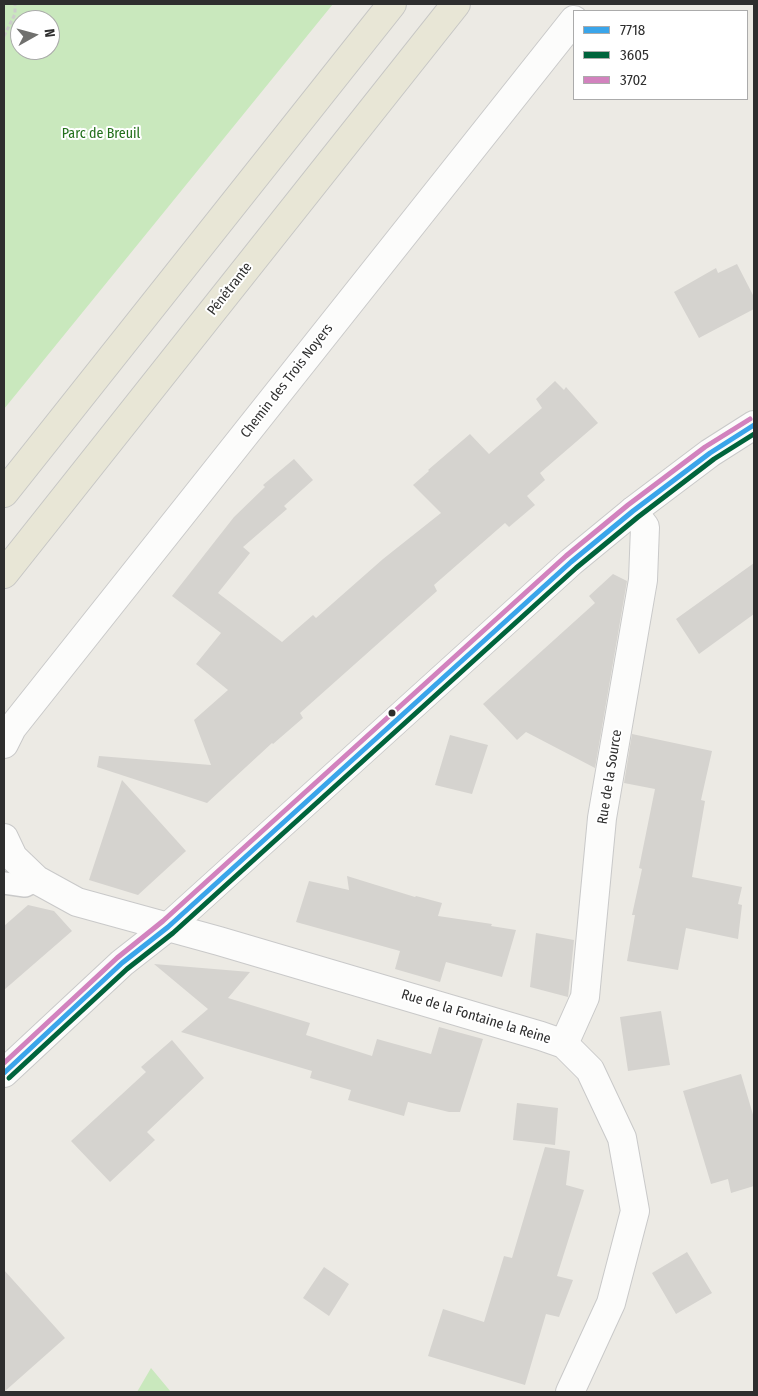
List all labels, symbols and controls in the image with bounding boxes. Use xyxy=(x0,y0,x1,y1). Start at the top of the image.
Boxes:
north arrow xyxy=(10,10,60,60)
legend xyxy=(573,10,748,100)
text: 7718 xyxy=(620,21,645,39)
text: N xyxy=(40,28,58,38)
text: 3605 xyxy=(620,46,649,64)
text: 3702 xyxy=(620,71,647,89)
park label: Parc de Breuil xyxy=(62,126,140,142)
street label: Pénétrante xyxy=(204,259,256,319)
street label: Chemin des Trois Noyers xyxy=(237,321,337,441)
unlabelled marker xyxy=(387,708,397,718)
street label: Rue de la Source xyxy=(594,729,626,825)
street label: Rue de la Fontaine la Reine xyxy=(399,986,553,1048)

